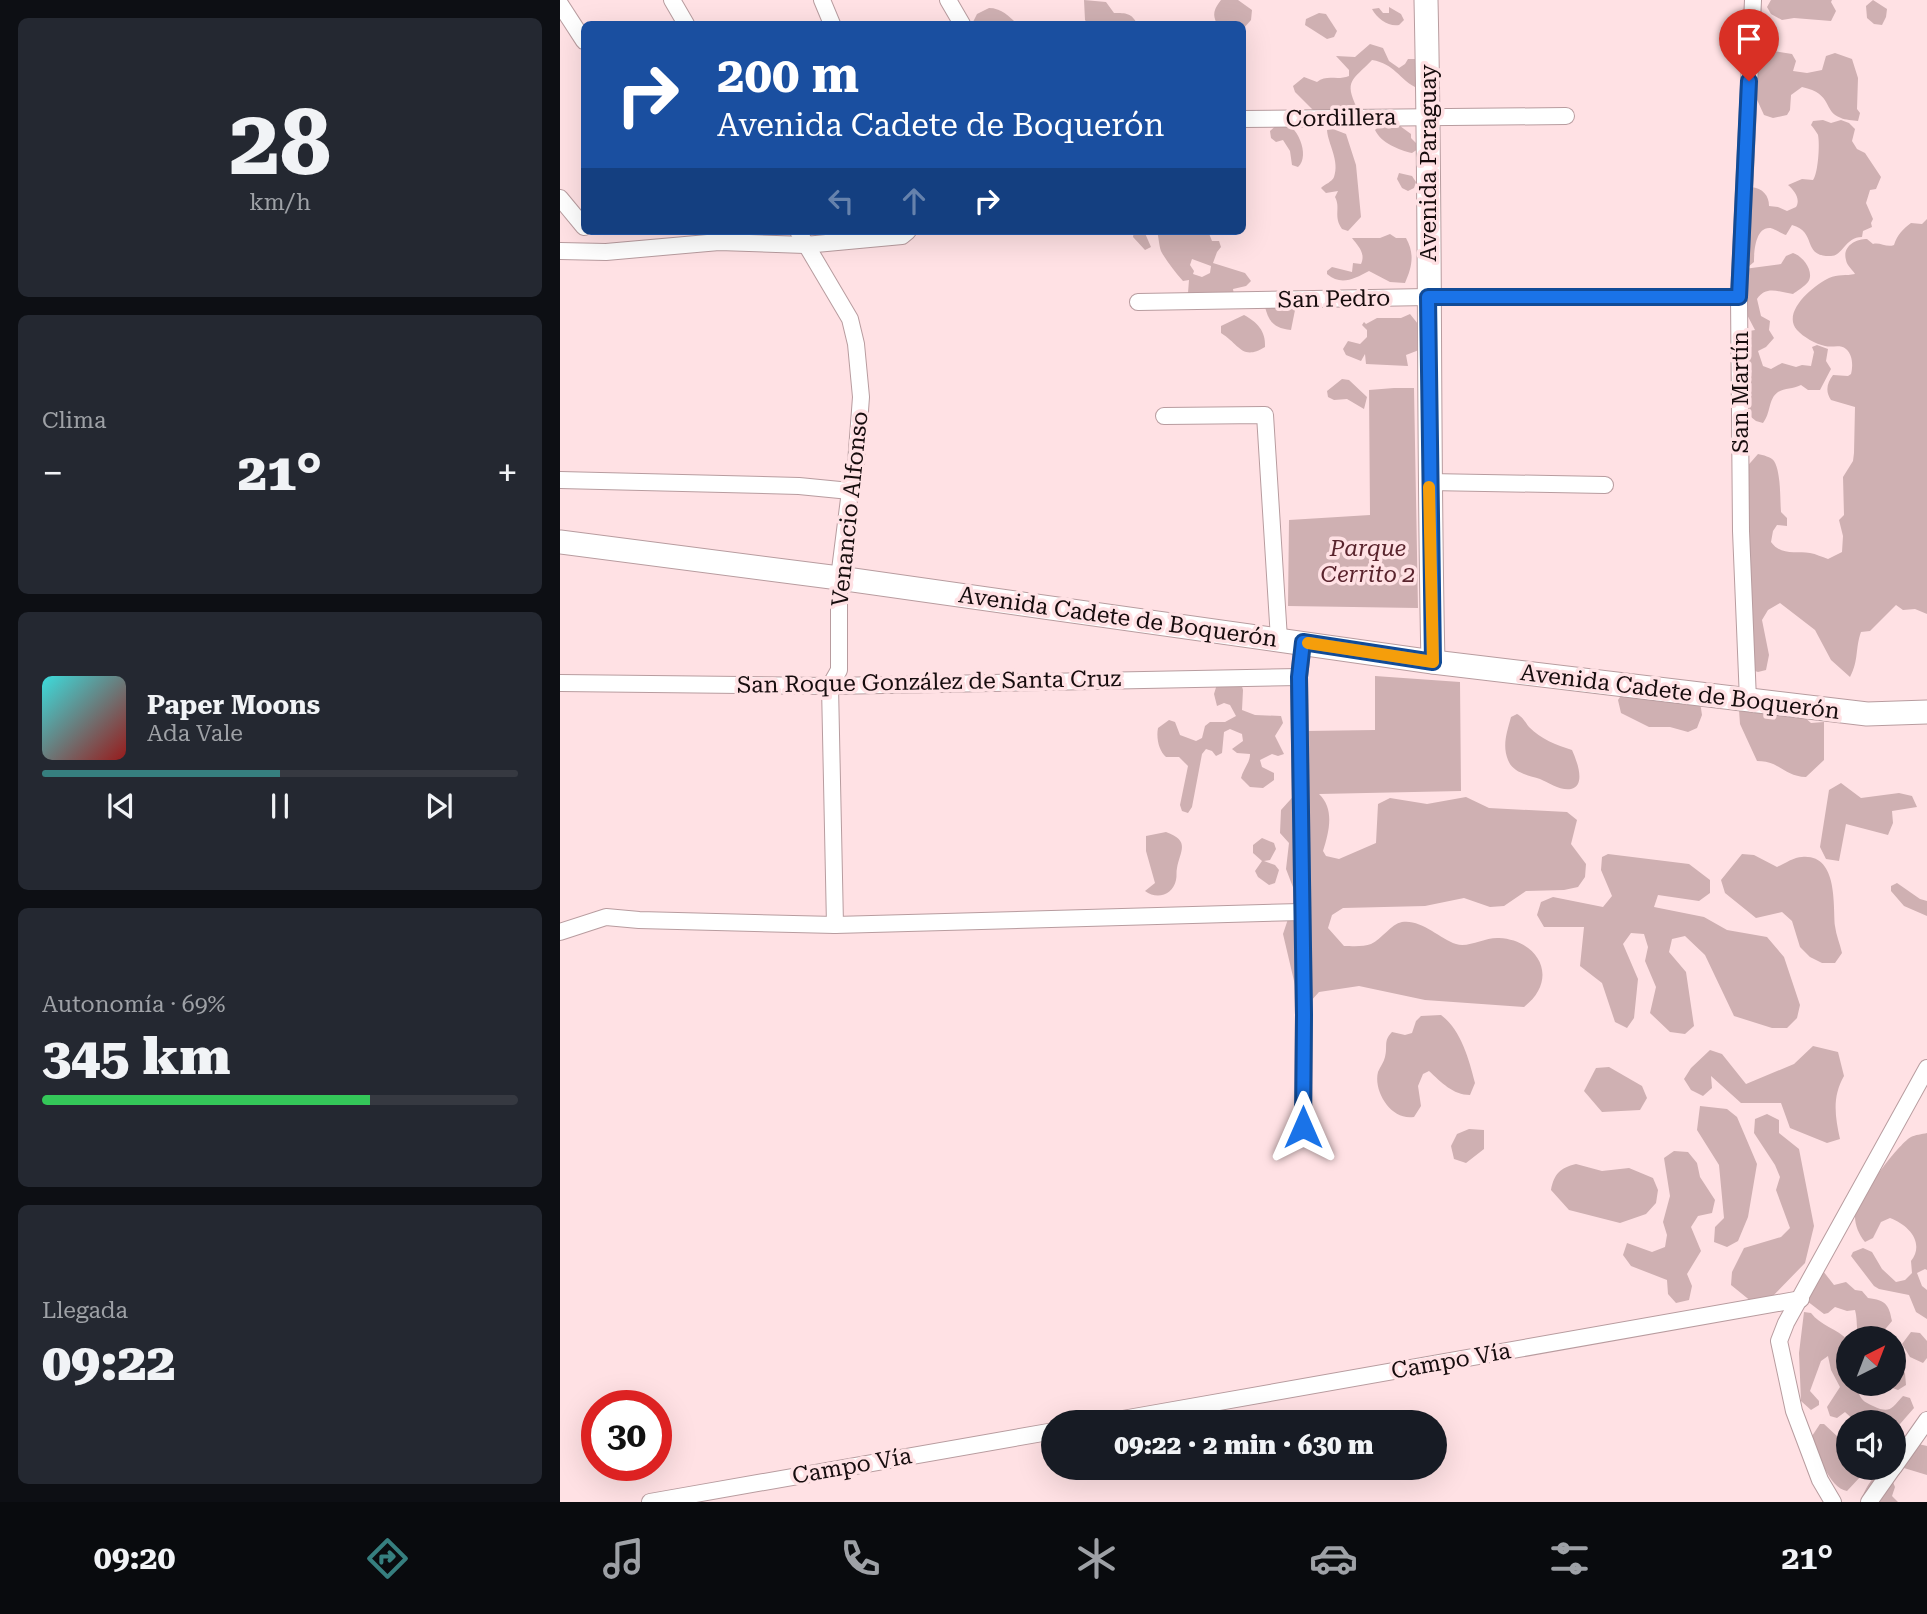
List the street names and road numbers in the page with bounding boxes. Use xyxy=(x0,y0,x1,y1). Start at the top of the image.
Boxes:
street label: Avenida Paraguay xyxy=(1415,64,1442,262)
street label: Cordillera xyxy=(1285,104,1397,132)
street label: San Pedro xyxy=(1277,285,1391,313)
street label: San Martín xyxy=(1727,331,1754,453)
street label: Venancio Alfonso xyxy=(826,410,874,608)
street label: Avenida Cadete de Boquerón xyxy=(957,581,1279,653)
street label: Avenida Cadete de Boquerón xyxy=(1519,659,1841,725)
street label: San Roque González de Santa Cruz xyxy=(737,665,1122,699)
street label: Campo Vía xyxy=(1389,1337,1513,1385)
street label: Campo Vía xyxy=(790,1442,914,1490)

